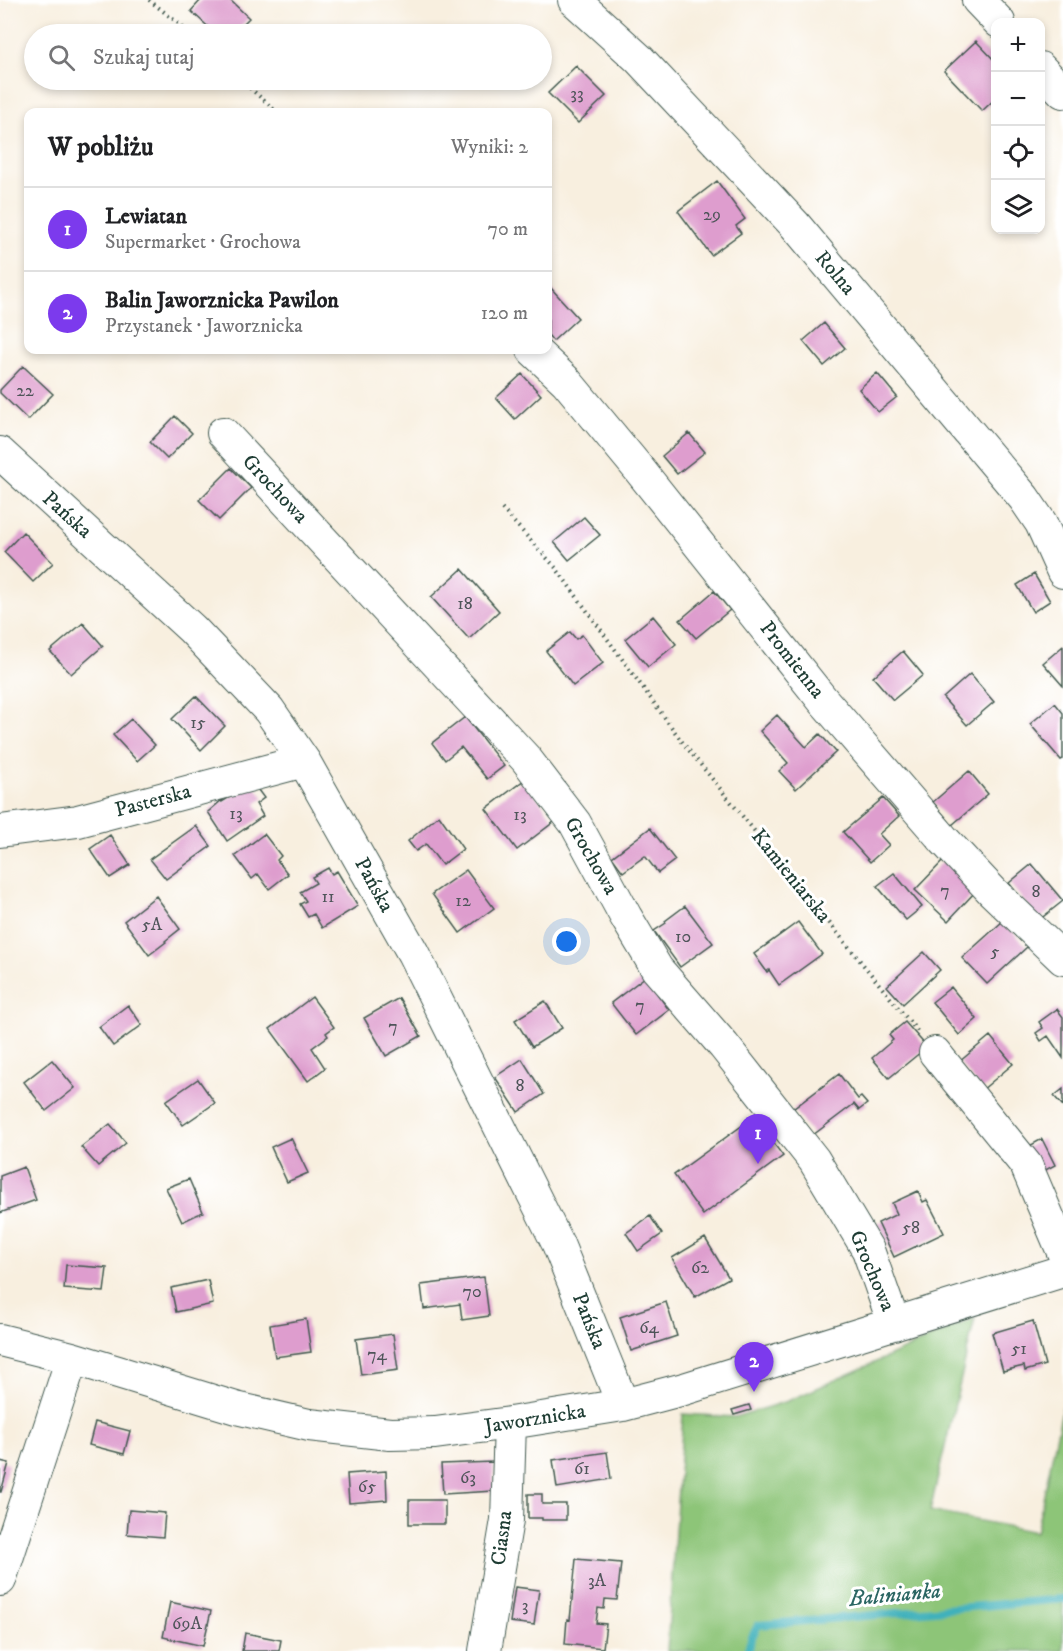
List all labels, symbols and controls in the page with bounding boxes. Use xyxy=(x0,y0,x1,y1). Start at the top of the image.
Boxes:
map controls xyxy=(991,18,1045,234)
button: + xyxy=(991,18,1045,72)
search box xyxy=(24,24,552,90)
icon: search xyxy=(45,41,78,74)
text: Szukaj tutaj xyxy=(93,44,194,71)
button: − xyxy=(991,72,1045,126)
house number: 33 xyxy=(570,83,584,105)
button: locate xyxy=(991,126,1045,180)
text: W pobliżu xyxy=(48,131,153,164)
text: Wyniki: 2 xyxy=(451,135,528,160)
button: layers xyxy=(991,180,1045,234)
text: Lewiatan xyxy=(105,203,187,230)
house number: 29 xyxy=(703,204,721,226)
text: 1 xyxy=(64,217,71,242)
text: 70 m xyxy=(487,217,528,242)
text: Supermarket · Grochowa xyxy=(105,230,301,255)
street label: Rolna xyxy=(809,245,861,301)
text: Balin Jaworznicka Pawilon xyxy=(105,287,339,314)
text: 2 xyxy=(63,301,72,326)
text: 120 m xyxy=(481,301,528,326)
text: Przystanek · Jaworznicka xyxy=(105,314,303,339)
house number: 22 xyxy=(16,380,34,402)
street label: Grochowa xyxy=(236,449,314,529)
street label: Pańska xyxy=(37,486,97,544)
house number: 18 xyxy=(457,593,473,615)
street label: Promienna xyxy=(754,616,830,704)
house number: 15 xyxy=(190,712,206,734)
street label: Pasterska xyxy=(112,778,194,824)
house number: 13 xyxy=(229,803,243,825)
house number: 13 xyxy=(513,804,527,826)
street label: Grochowa xyxy=(558,813,624,899)
street label: Kamieniarska xyxy=(745,824,837,928)
street label: Pańska xyxy=(348,853,400,917)
house number: 7 xyxy=(940,880,950,902)
house number: 8 xyxy=(1031,881,1041,903)
house number: 11 xyxy=(321,886,335,908)
house number: 12 xyxy=(455,890,471,912)
house number: 5A xyxy=(142,914,163,936)
house number: 10 xyxy=(675,926,691,948)
your location xyxy=(552,927,581,956)
house number: 5 xyxy=(991,941,1000,963)
house number: 7 xyxy=(635,995,645,1017)
house number: 7 xyxy=(388,1016,398,1038)
house number: 8 xyxy=(515,1075,525,1097)
pin: 1 xyxy=(738,1114,777,1164)
house number: 58 xyxy=(902,1217,920,1239)
street label: Grochowa xyxy=(843,1227,901,1315)
house number: 62 xyxy=(691,1257,709,1279)
house number: 70 xyxy=(462,1281,482,1303)
street label: Pańska xyxy=(566,1289,612,1353)
house number: 64 xyxy=(639,1317,660,1339)
house number: 51 xyxy=(1011,1338,1027,1360)
pin: 2 xyxy=(734,1342,774,1392)
house number: 74 xyxy=(367,1344,387,1366)
street label: Jaworznicka xyxy=(481,1398,587,1440)
house number: 61 xyxy=(574,1458,590,1480)
house number: 63 xyxy=(460,1467,476,1489)
house number: 65 xyxy=(358,1476,376,1498)
street label: Ciasna xyxy=(486,1509,518,1567)
house number: 3A xyxy=(588,1570,607,1592)
water label: Balinianka xyxy=(847,1578,942,1613)
house number: 3 xyxy=(522,1595,528,1617)
house number: 69A xyxy=(172,1613,202,1635)

